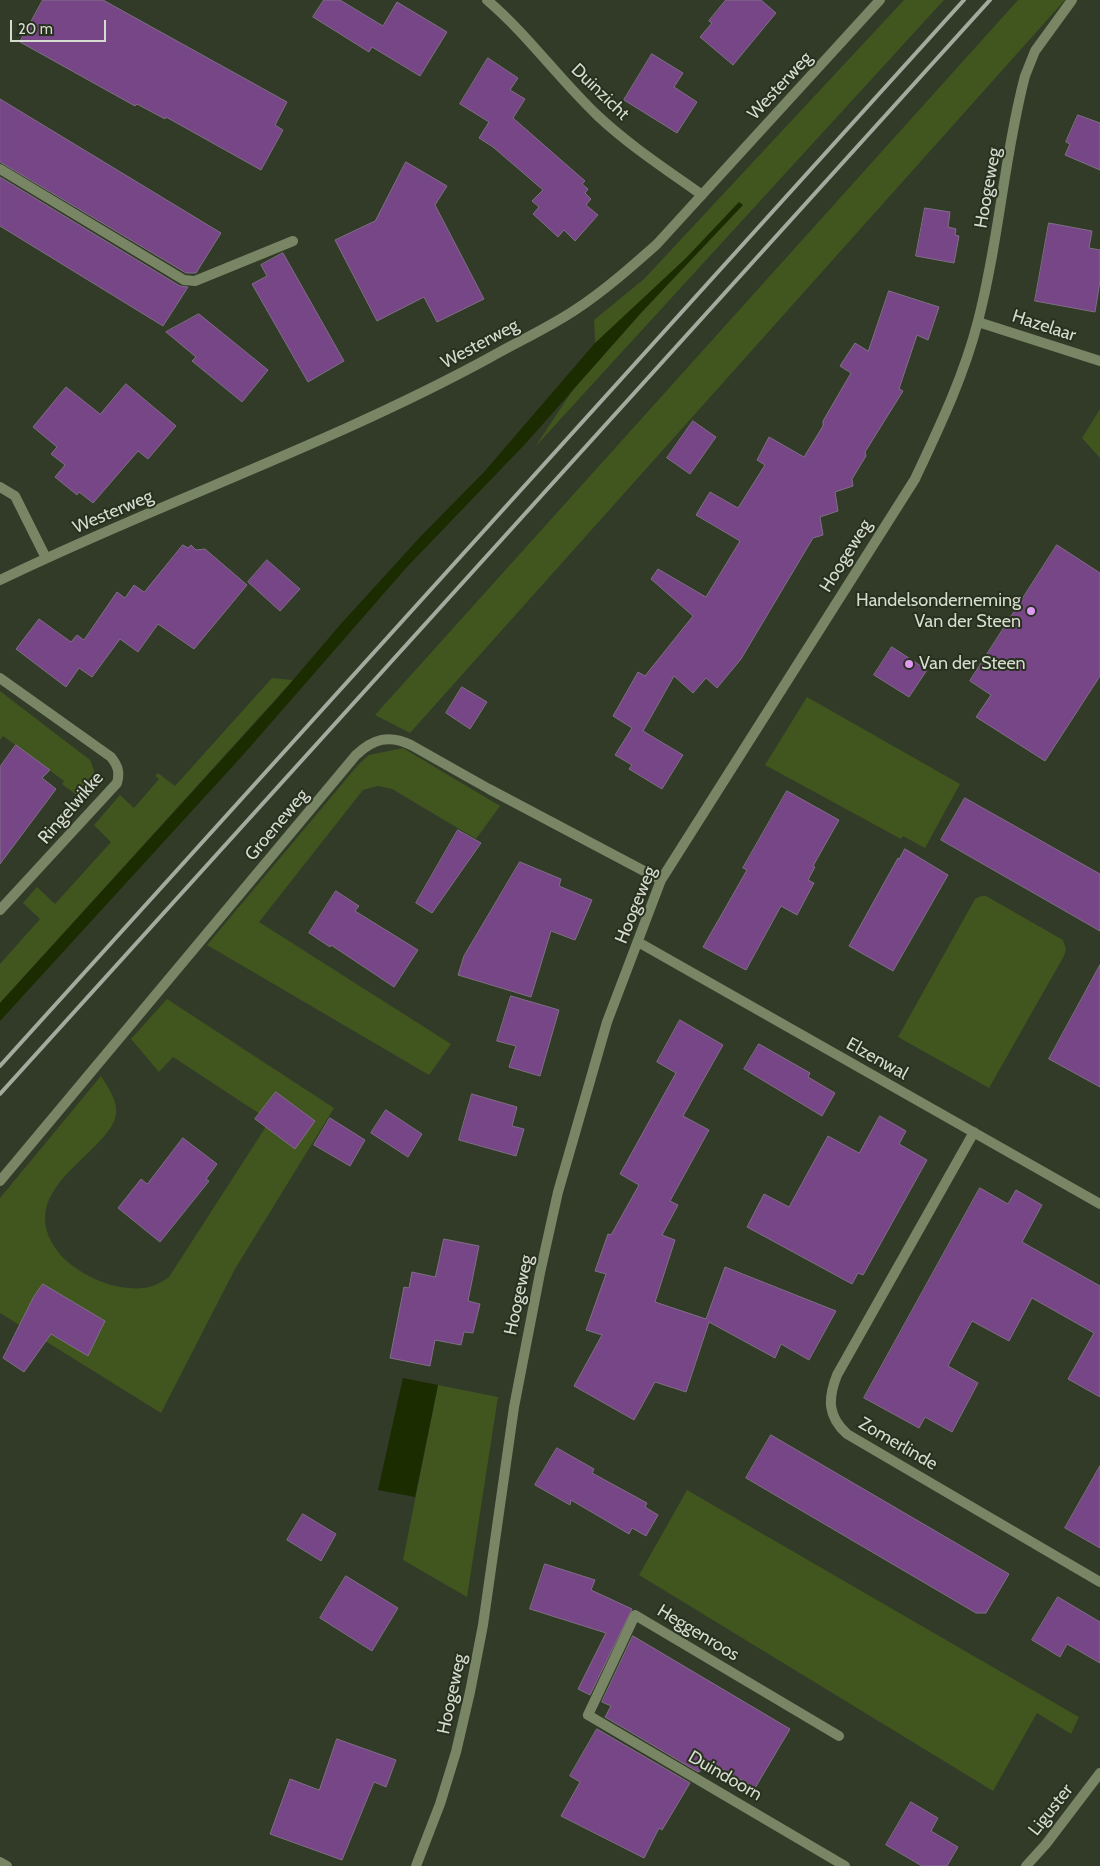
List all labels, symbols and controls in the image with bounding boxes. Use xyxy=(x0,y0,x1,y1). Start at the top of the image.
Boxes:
scale bar xyxy=(12,10,109,42)
text: 20 m xyxy=(18,20,53,38)
street label: Westerweg xyxy=(743,48,817,124)
street label: Duinzicht xyxy=(566,59,634,125)
street label: Hoogeweg xyxy=(970,146,1006,230)
street label: Hazelaar xyxy=(1009,306,1079,346)
street label: Westerweg xyxy=(437,315,523,373)
street label: Westerweg xyxy=(70,485,156,539)
street label: Hoogeweg xyxy=(815,516,877,596)
place label: Handelsonderneming Van der Steen xyxy=(856,590,1021,632)
marker: Handelsonderneming Van der Steen xyxy=(1025,605,1037,617)
place label: Van der Steen xyxy=(919,653,1026,675)
marker: Van der Steen xyxy=(903,658,915,670)
street label: Ringelwikke xyxy=(34,767,108,849)
street label: Groeneweg xyxy=(241,785,313,865)
street label: Hoogeweg xyxy=(611,863,661,947)
street label: Elzenwal xyxy=(842,1033,912,1085)
street label: Hoogeweg xyxy=(500,1253,538,1337)
street label: Zomerlinde xyxy=(855,1413,941,1475)
street label: Heggenroos xyxy=(653,1600,743,1666)
street label: Hoogeweg xyxy=(433,1652,471,1736)
street label: Duindoorn xyxy=(684,1746,766,1806)
street label: Liguster xyxy=(1024,1780,1078,1840)

